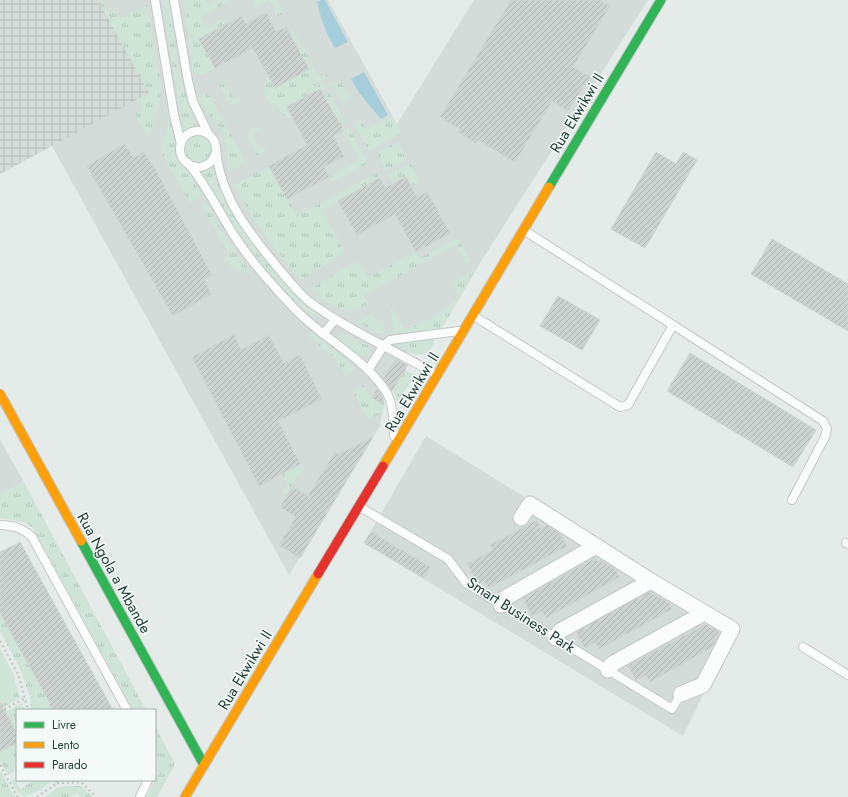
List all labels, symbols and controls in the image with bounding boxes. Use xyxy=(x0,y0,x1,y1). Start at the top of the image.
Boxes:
street label: Rua Ekwikwi II xyxy=(544,69,610,157)
street label: Rua Ekwikwi II xyxy=(379,348,445,436)
street label: Rua Ngola a Mbande xyxy=(72,508,157,638)
street label: Smart Business Park xyxy=(462,572,580,659)
street label: Rua Ekwikwi II xyxy=(212,626,278,714)
legend xyxy=(16,709,156,781)
text: Livre xyxy=(52,716,76,734)
text: Lento xyxy=(52,736,80,754)
text: Parado xyxy=(52,756,88,774)

